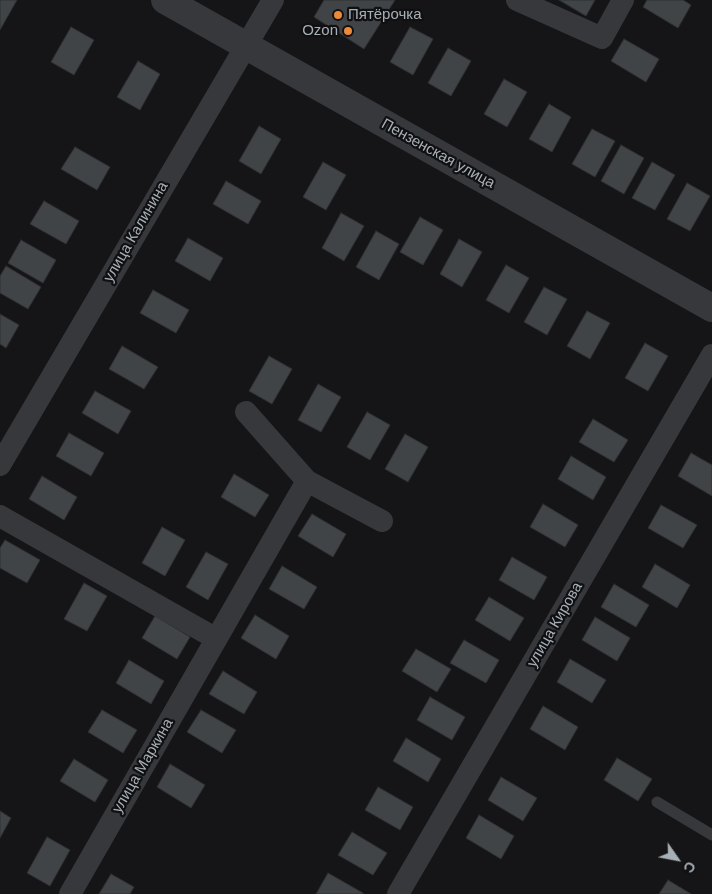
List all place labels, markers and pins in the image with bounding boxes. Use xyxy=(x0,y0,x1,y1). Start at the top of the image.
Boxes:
place label: Пятёрочка xyxy=(348,6,422,24)
marker: Пятёрочка xyxy=(332,9,344,21)
place label: Ozon xyxy=(302,22,338,40)
marker: Ozon xyxy=(342,25,354,37)

